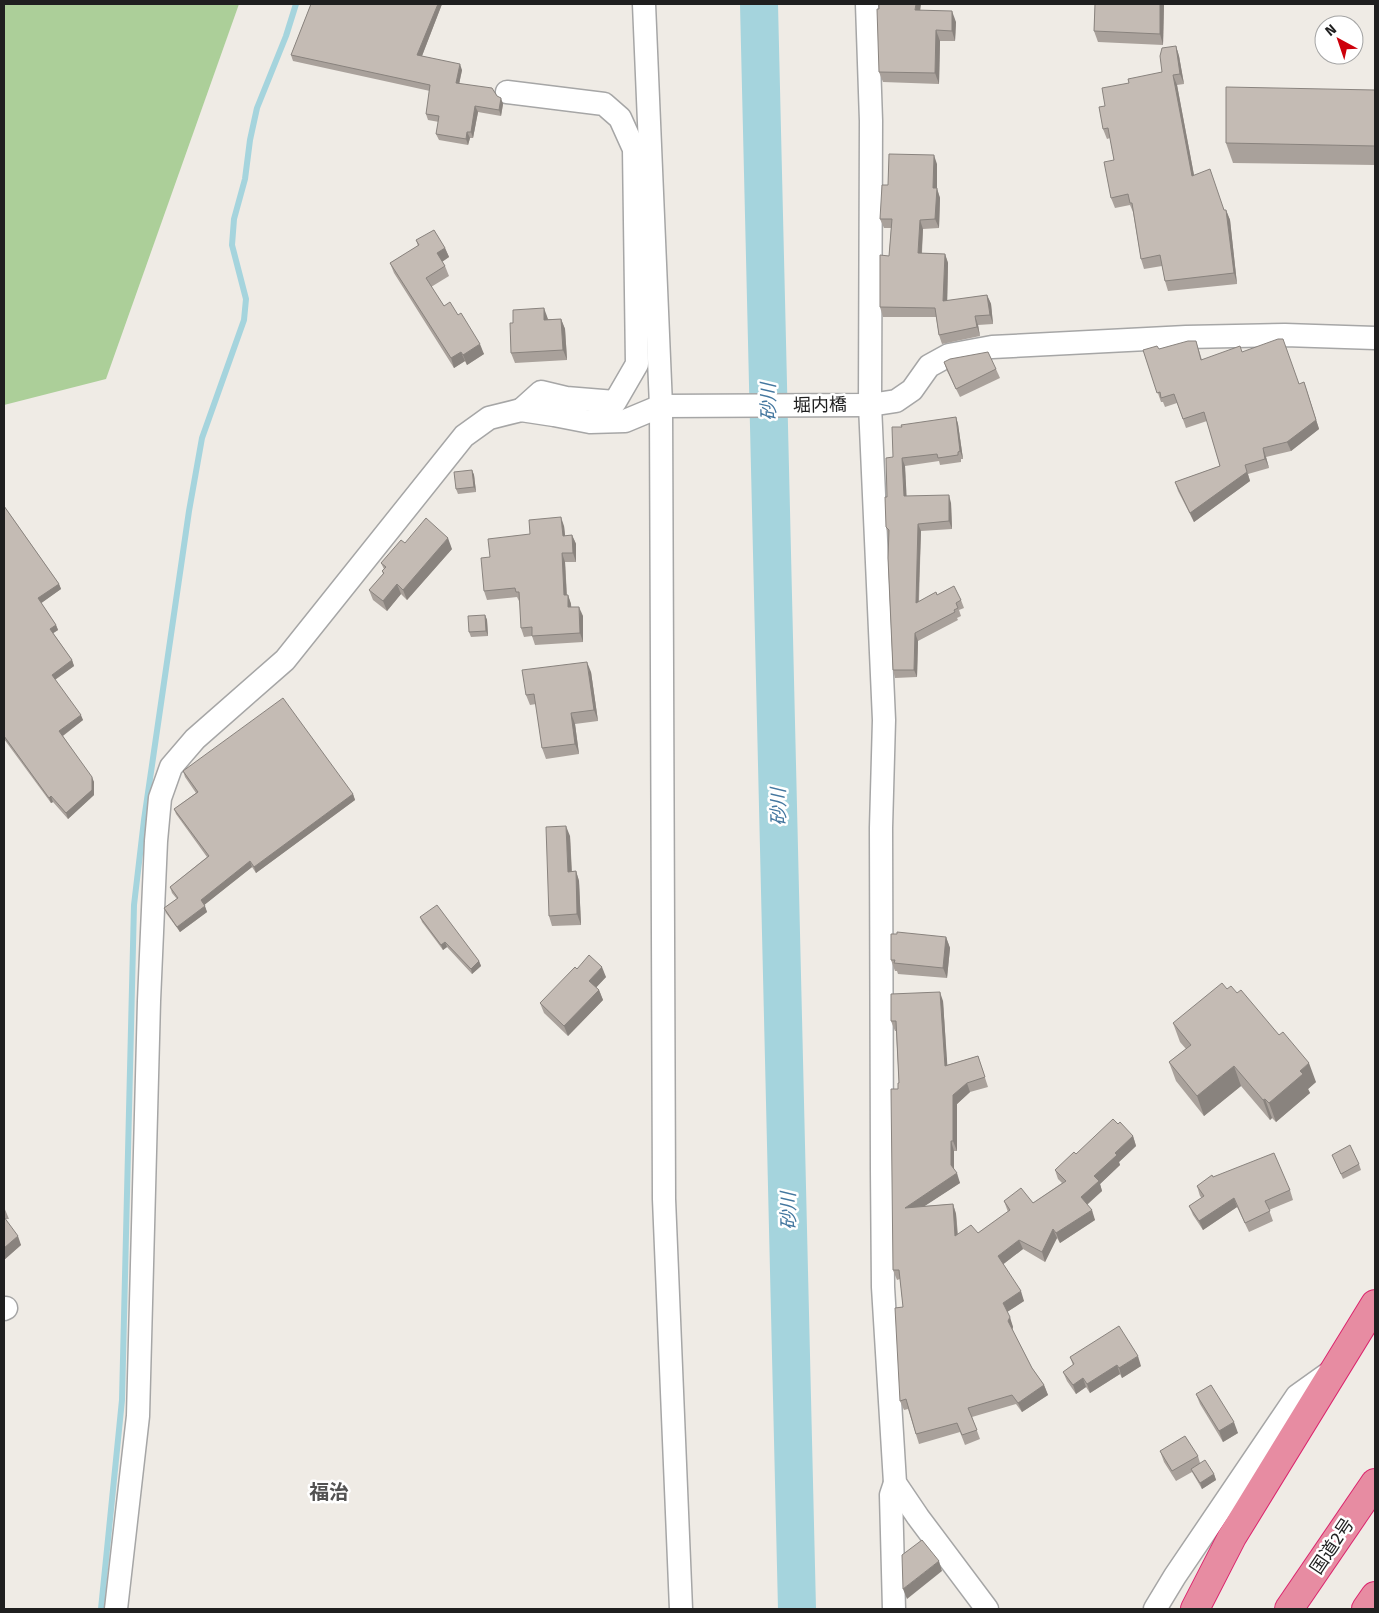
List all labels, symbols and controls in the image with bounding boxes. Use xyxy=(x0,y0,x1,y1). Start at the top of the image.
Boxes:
north arrow xyxy=(1314,15,1364,65)
text: N xyxy=(1322,21,1340,40)
water label: 砂川 xyxy=(757,381,780,421)
street label: 堀内橋 xyxy=(793,394,847,416)
water label: 砂川 xyxy=(767,786,790,826)
water label: 砂川 xyxy=(777,1190,800,1230)
district label: 福治 xyxy=(309,1480,349,1504)
street label: 国道2号 xyxy=(1305,1514,1359,1578)

